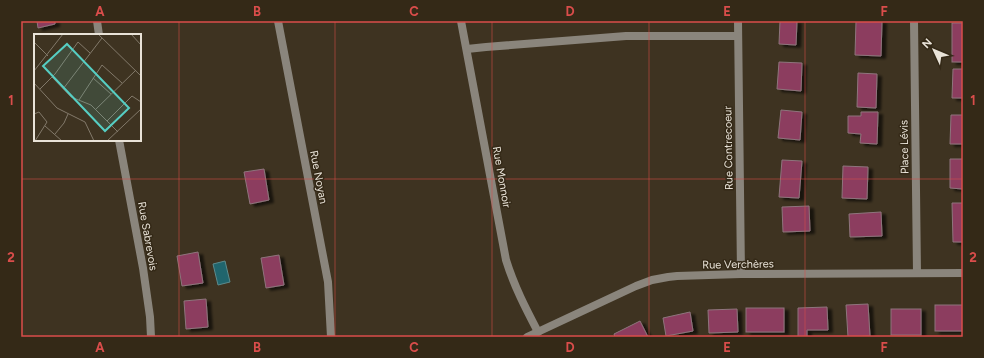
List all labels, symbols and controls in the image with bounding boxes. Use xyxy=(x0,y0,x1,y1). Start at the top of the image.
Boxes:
text: A xyxy=(95,4,105,19)
text: B xyxy=(253,4,261,19)
text: C xyxy=(409,4,419,19)
text: D xyxy=(565,4,575,19)
text: E xyxy=(723,4,731,19)
text: F xyxy=(880,4,888,19)
north arrow xyxy=(914,30,954,70)
inset map xyxy=(34,34,141,141)
text: N xyxy=(920,36,935,51)
text: 1 xyxy=(8,93,14,108)
text: 1 xyxy=(970,93,976,108)
street label: Rue Contrecoeur xyxy=(721,105,736,190)
street label: Place Lévis xyxy=(898,120,911,174)
street label: Rue Monnoir xyxy=(490,145,513,209)
street label: Rue Noyan xyxy=(307,149,330,205)
street label: Rue Sabrevois xyxy=(135,201,160,272)
text: 2 xyxy=(7,250,15,265)
text: 2 xyxy=(969,250,977,265)
street label: Rue Verchères xyxy=(702,257,774,272)
text: A xyxy=(95,340,105,355)
text: B xyxy=(253,340,261,355)
text: C xyxy=(409,340,419,355)
text: D xyxy=(565,340,575,355)
text: E xyxy=(723,340,731,355)
text: F xyxy=(880,340,888,355)

